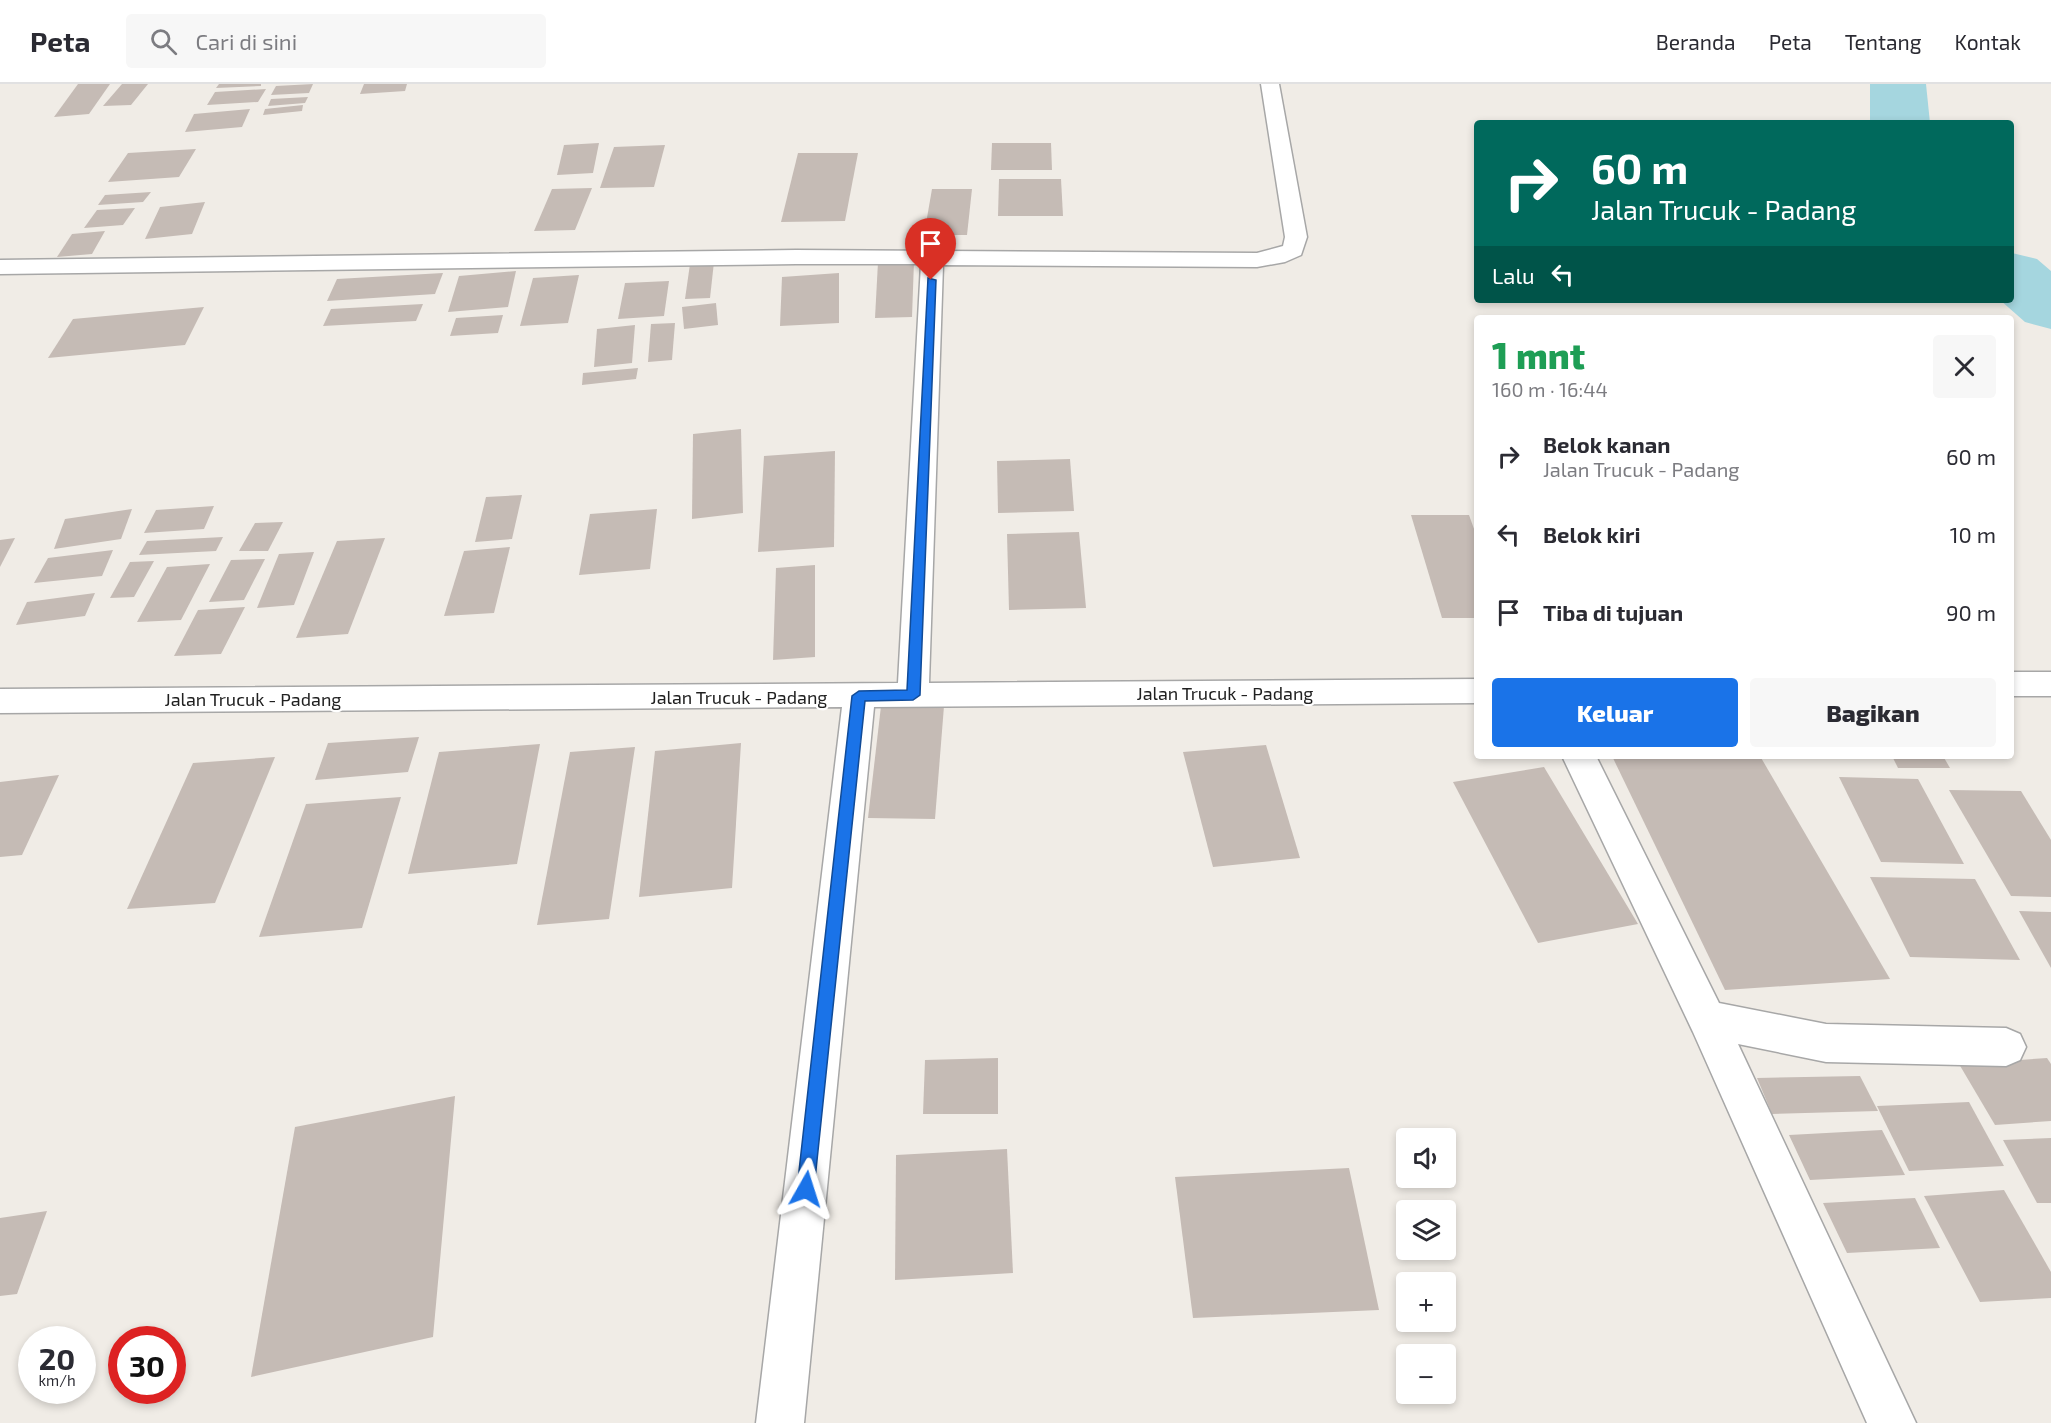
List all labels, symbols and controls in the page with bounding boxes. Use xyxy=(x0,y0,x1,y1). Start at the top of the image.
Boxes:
search box xyxy=(126,14,546,68)
text: Peta xyxy=(30,24,90,58)
icon: search xyxy=(147,25,180,58)
text: Cari di sini xyxy=(195,28,297,54)
text: Beranda xyxy=(1656,29,1736,54)
text: Peta xyxy=(1769,29,1812,54)
text: Tentang xyxy=(1845,29,1922,54)
text: Kontak xyxy=(1955,29,2021,54)
text: 60 m xyxy=(1591,142,1688,192)
icon: right xyxy=(1492,144,1570,222)
text: Jalan Trucuk - Padang xyxy=(1591,193,1856,225)
pin xyxy=(905,218,956,280)
icon: arrive xyxy=(914,227,947,260)
icon: left xyxy=(1546,258,1579,291)
text: Lalu xyxy=(1492,262,1534,288)
text: 1 mnt xyxy=(1492,333,1585,376)
button: close xyxy=(1933,335,1996,398)
text: 160 m · 16:44 xyxy=(1492,377,1608,401)
text: Belok kanan xyxy=(1543,431,1670,457)
icon: right xyxy=(1492,440,1525,473)
text: 60 m xyxy=(1946,443,1996,469)
text: Jalan Trucuk - Padang xyxy=(1543,457,1739,481)
icon: left xyxy=(1492,518,1525,551)
text: Belok kiri xyxy=(1543,521,1640,547)
text: 10 m xyxy=(1950,521,1996,547)
icon: arrive xyxy=(1492,596,1525,629)
text: Tiba di tujuan xyxy=(1543,599,1683,625)
text: 90 m xyxy=(1946,599,1996,625)
button: Keluar xyxy=(1492,678,1738,747)
button: Bagikan xyxy=(1750,678,1996,747)
street label: Jalan Trucuk - Padang xyxy=(1137,682,1313,704)
street label: Jalan Trucuk - Padang xyxy=(651,686,827,708)
street label: Jalan Trucuk - Padang xyxy=(165,688,341,710)
map controls xyxy=(1396,1128,1456,1404)
button: sound xyxy=(1396,1128,1456,1188)
position arrow xyxy=(774,1157,838,1221)
button: layers xyxy=(1396,1200,1456,1260)
button: + xyxy=(1396,1272,1456,1332)
speed limit sign: 30 xyxy=(108,1326,186,1404)
text: 20 xyxy=(39,1340,75,1376)
button: − xyxy=(1396,1344,1456,1404)
text: km/h xyxy=(38,1371,76,1389)

